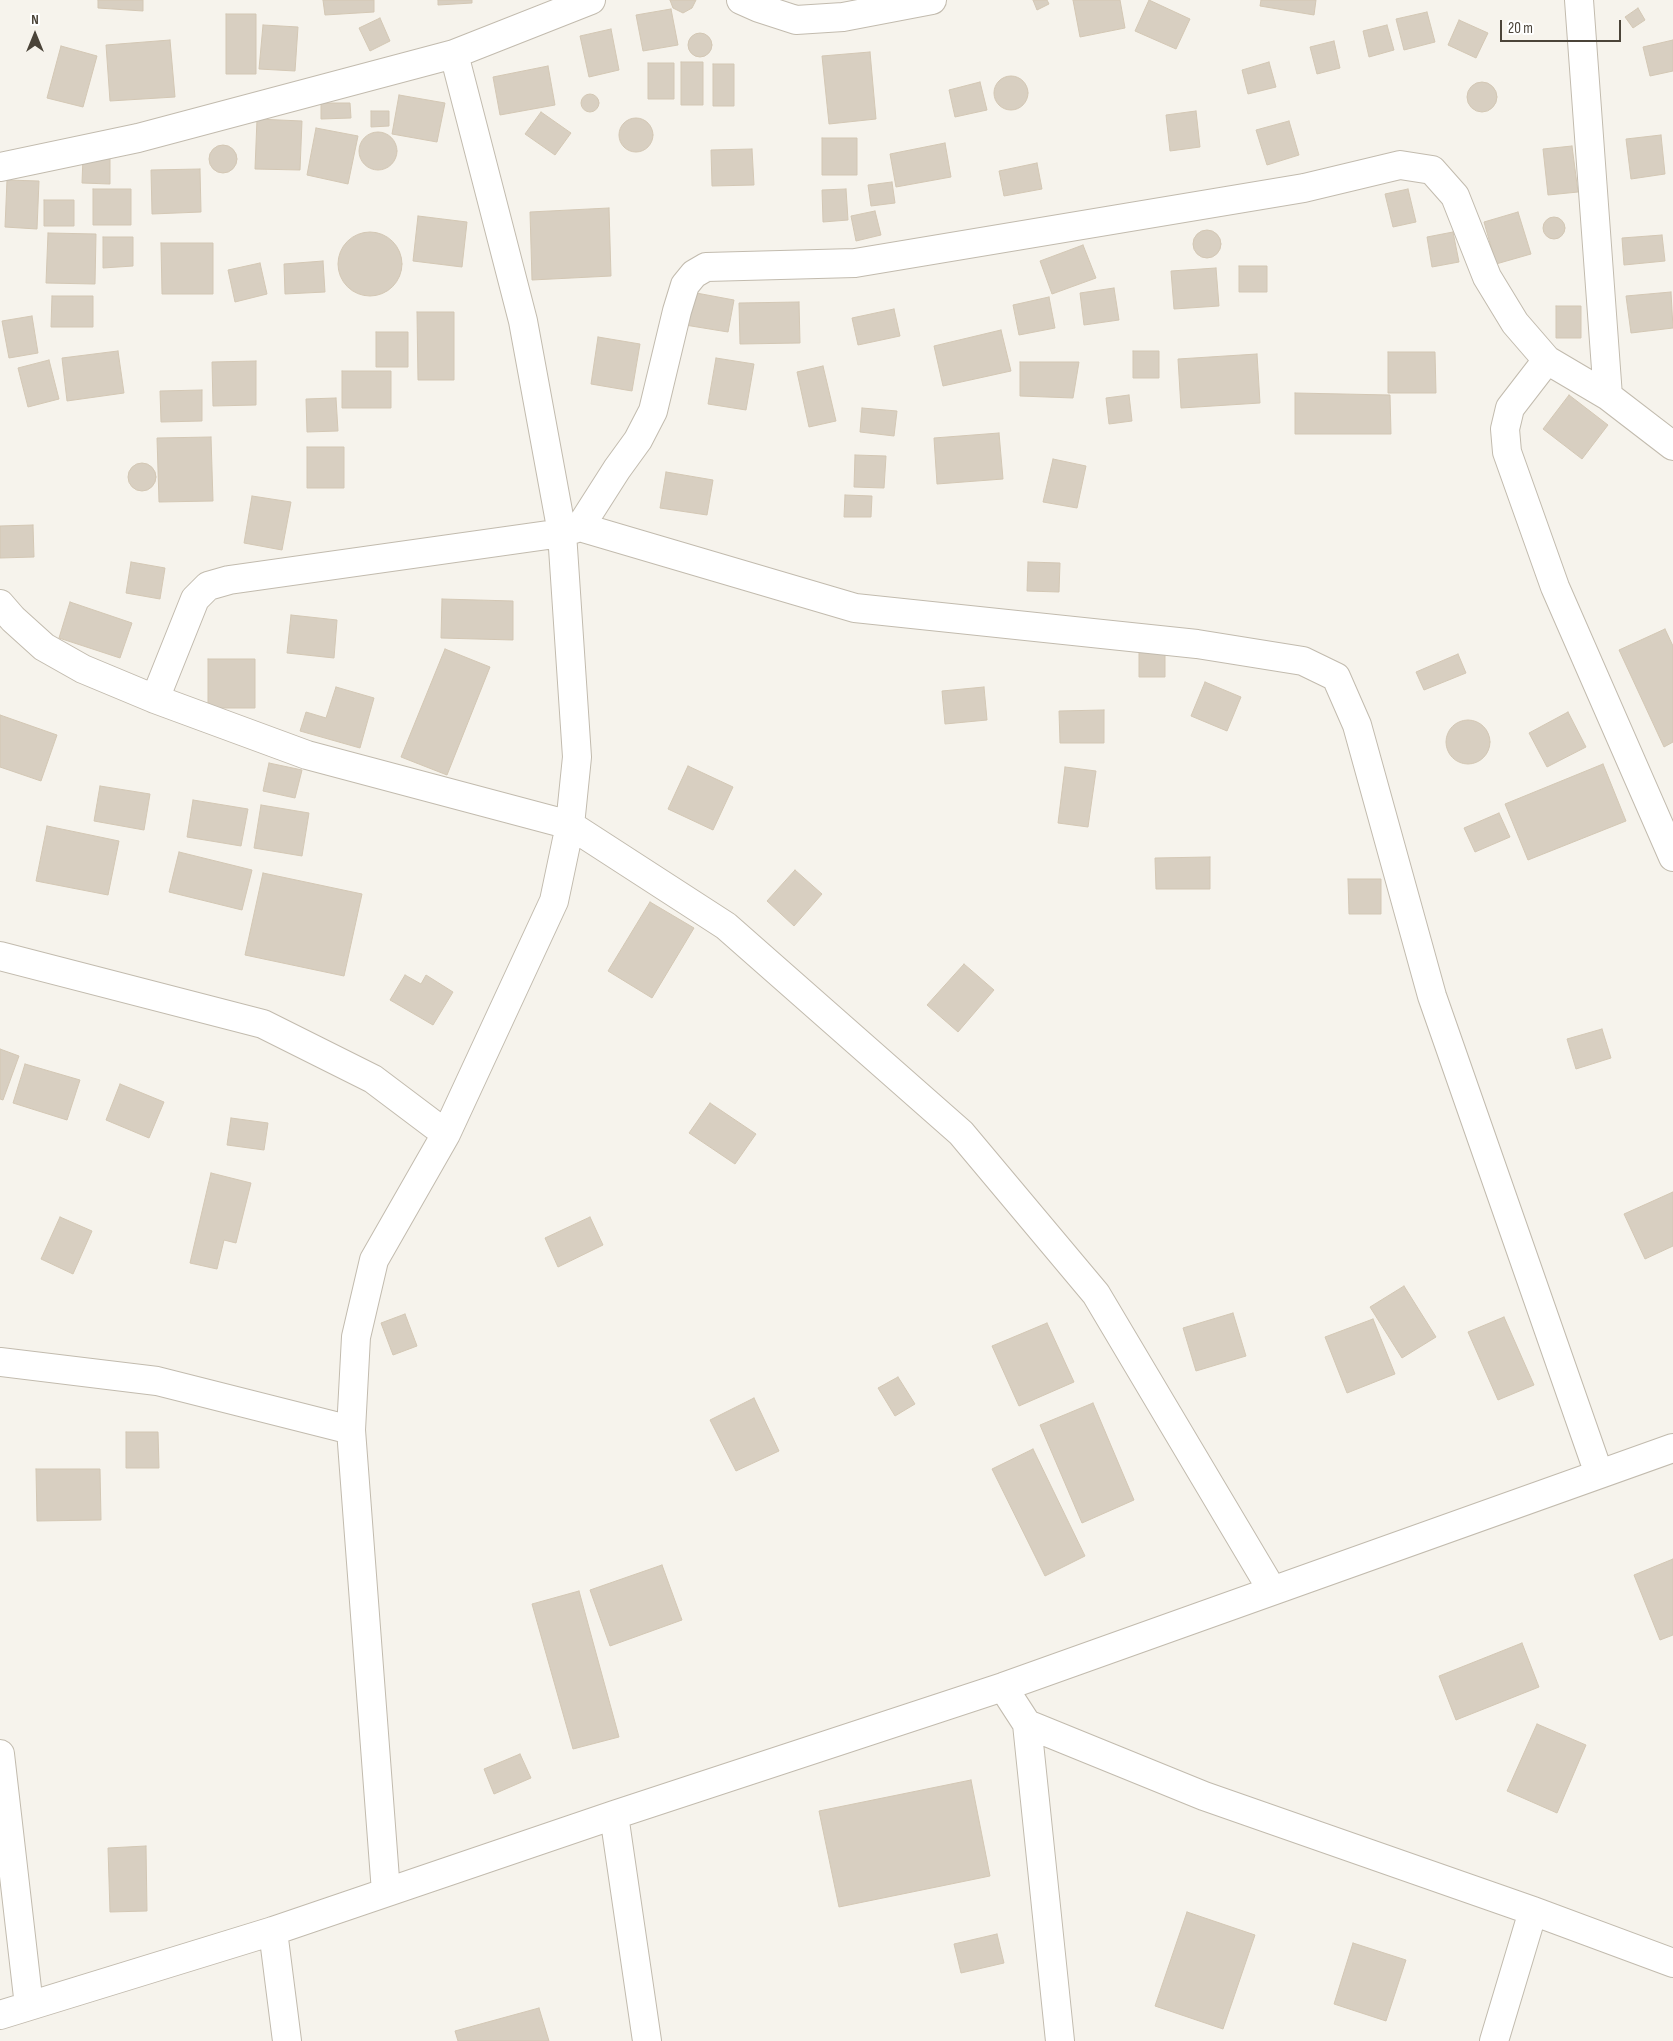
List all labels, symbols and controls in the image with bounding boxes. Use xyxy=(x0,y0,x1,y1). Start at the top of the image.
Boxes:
north arrow xyxy=(10,10,60,60)
scale bar xyxy=(1503,10,1624,42)
text: N xyxy=(31,11,39,28)
text: 20 m xyxy=(1508,19,1533,38)

